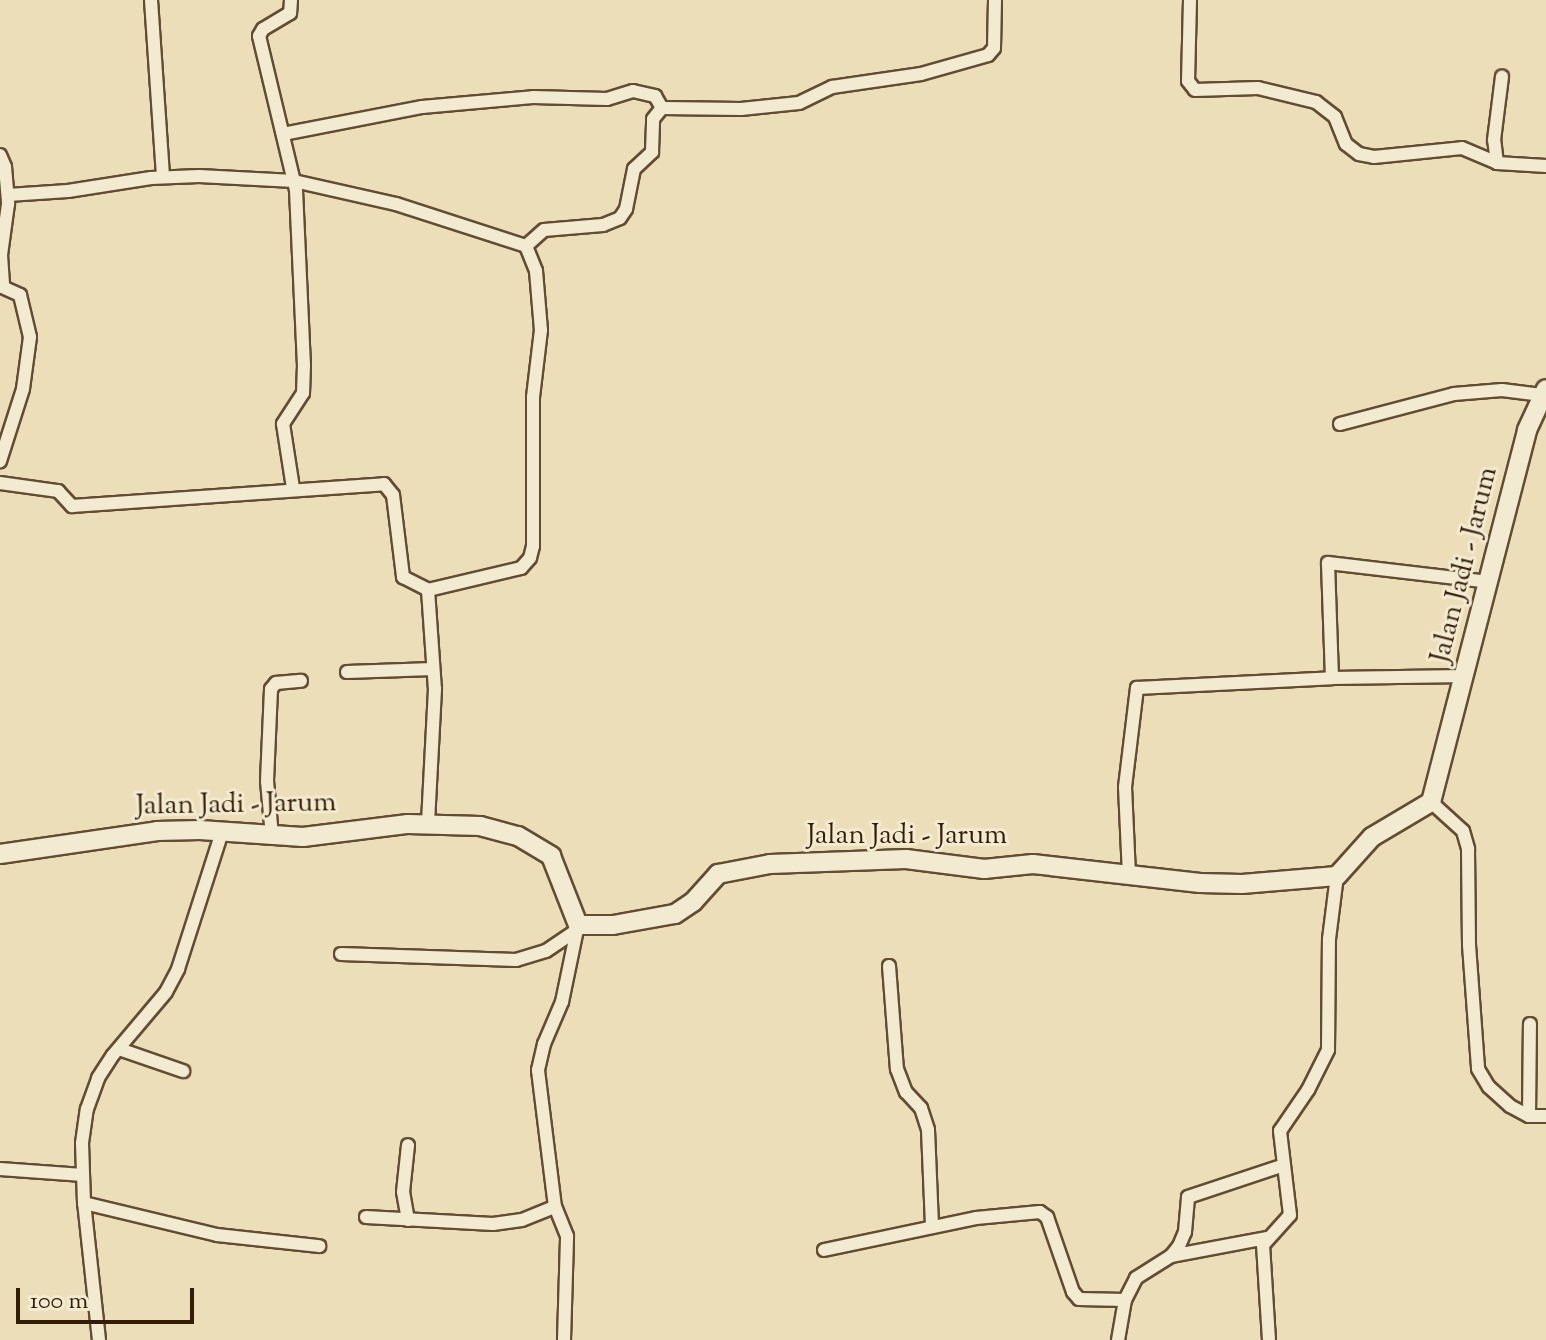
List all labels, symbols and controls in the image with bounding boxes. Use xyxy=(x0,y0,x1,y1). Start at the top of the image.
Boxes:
street label: Jalan Jadi - Jarum xyxy=(1424,464,1506,666)
street label: Jalan Jadi - Jarum xyxy=(135,786,337,824)
street label: Jalan Jadi - Jarum xyxy=(807,819,1007,853)
scale bar xyxy=(20,1272,198,1322)
text: 100 m xyxy=(30,1285,88,1319)

